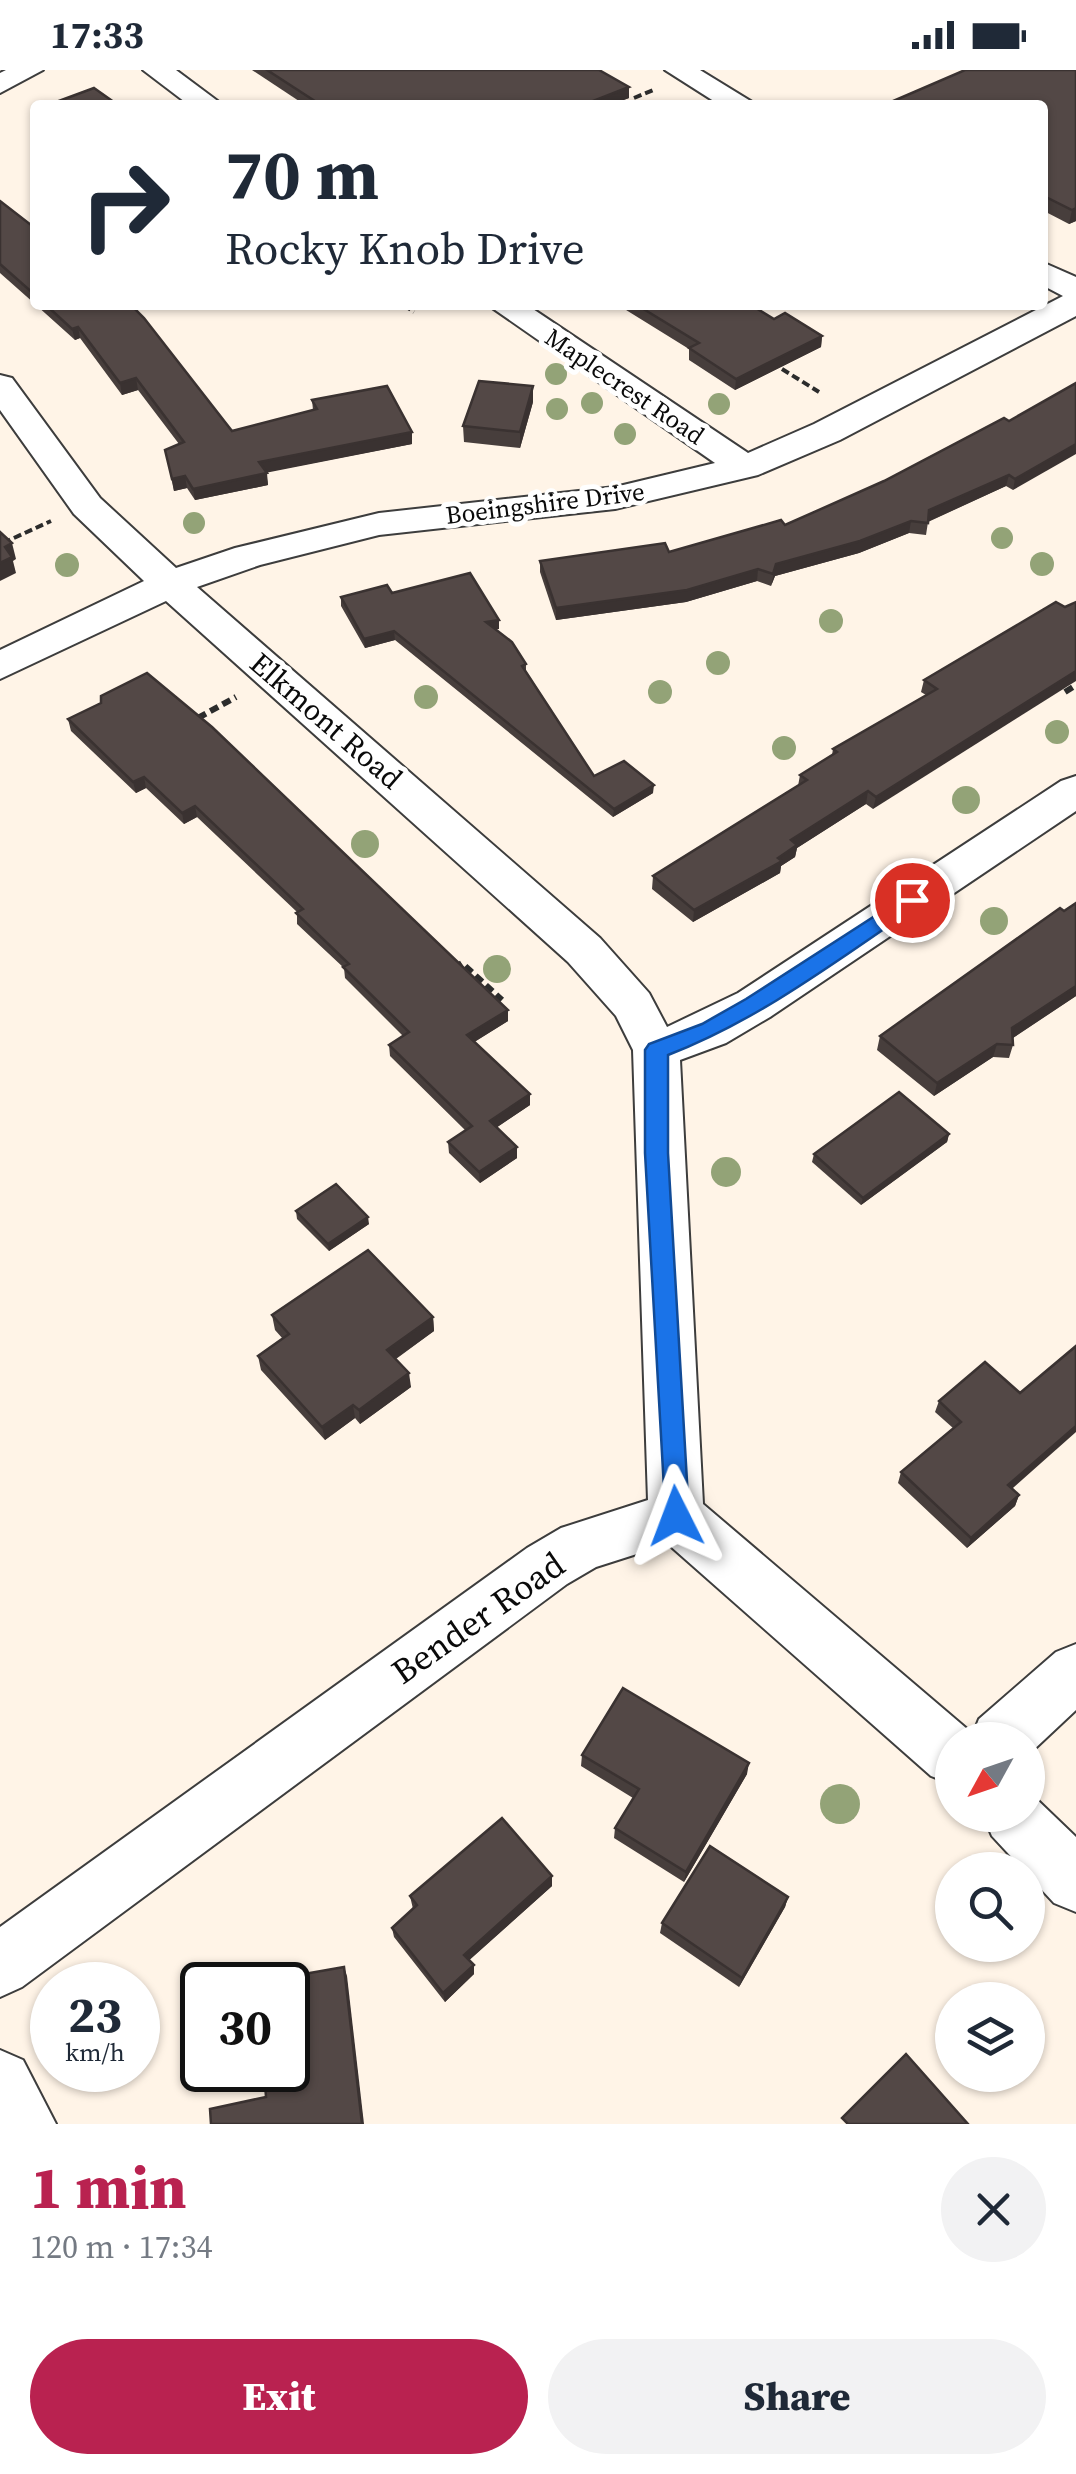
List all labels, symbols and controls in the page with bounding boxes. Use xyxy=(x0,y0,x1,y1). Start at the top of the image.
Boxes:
text: 17:33 xyxy=(50,9,144,61)
text: 70 m xyxy=(225,126,379,222)
icon: right xyxy=(60,140,190,270)
text: Rocky Knob Drive xyxy=(225,217,585,279)
street label: Maplecrest Road xyxy=(539,320,711,452)
street label: Boeingshire Drive xyxy=(444,474,646,532)
street label: Elkmont Road xyxy=(241,643,411,798)
pin xyxy=(870,858,955,943)
icon: arrive xyxy=(885,873,940,928)
position arrow xyxy=(624,1464,728,1568)
street label: Bender Road xyxy=(382,1541,574,1695)
north arrow xyxy=(935,1722,1045,1832)
map controls xyxy=(935,1722,1045,2092)
button: search xyxy=(935,1852,1045,1962)
speed limit sign: 30 xyxy=(180,1962,310,2092)
text: 23 xyxy=(68,1980,122,2049)
button: layers xyxy=(935,1982,1045,2092)
text: km/h xyxy=(65,2035,125,2069)
text: 1 min xyxy=(30,2146,186,2228)
button: close xyxy=(941,2157,1046,2262)
text: 120 m · 17:34 xyxy=(30,2225,212,2269)
button: Exit xyxy=(30,2339,528,2454)
button: Share xyxy=(548,2339,1046,2454)

